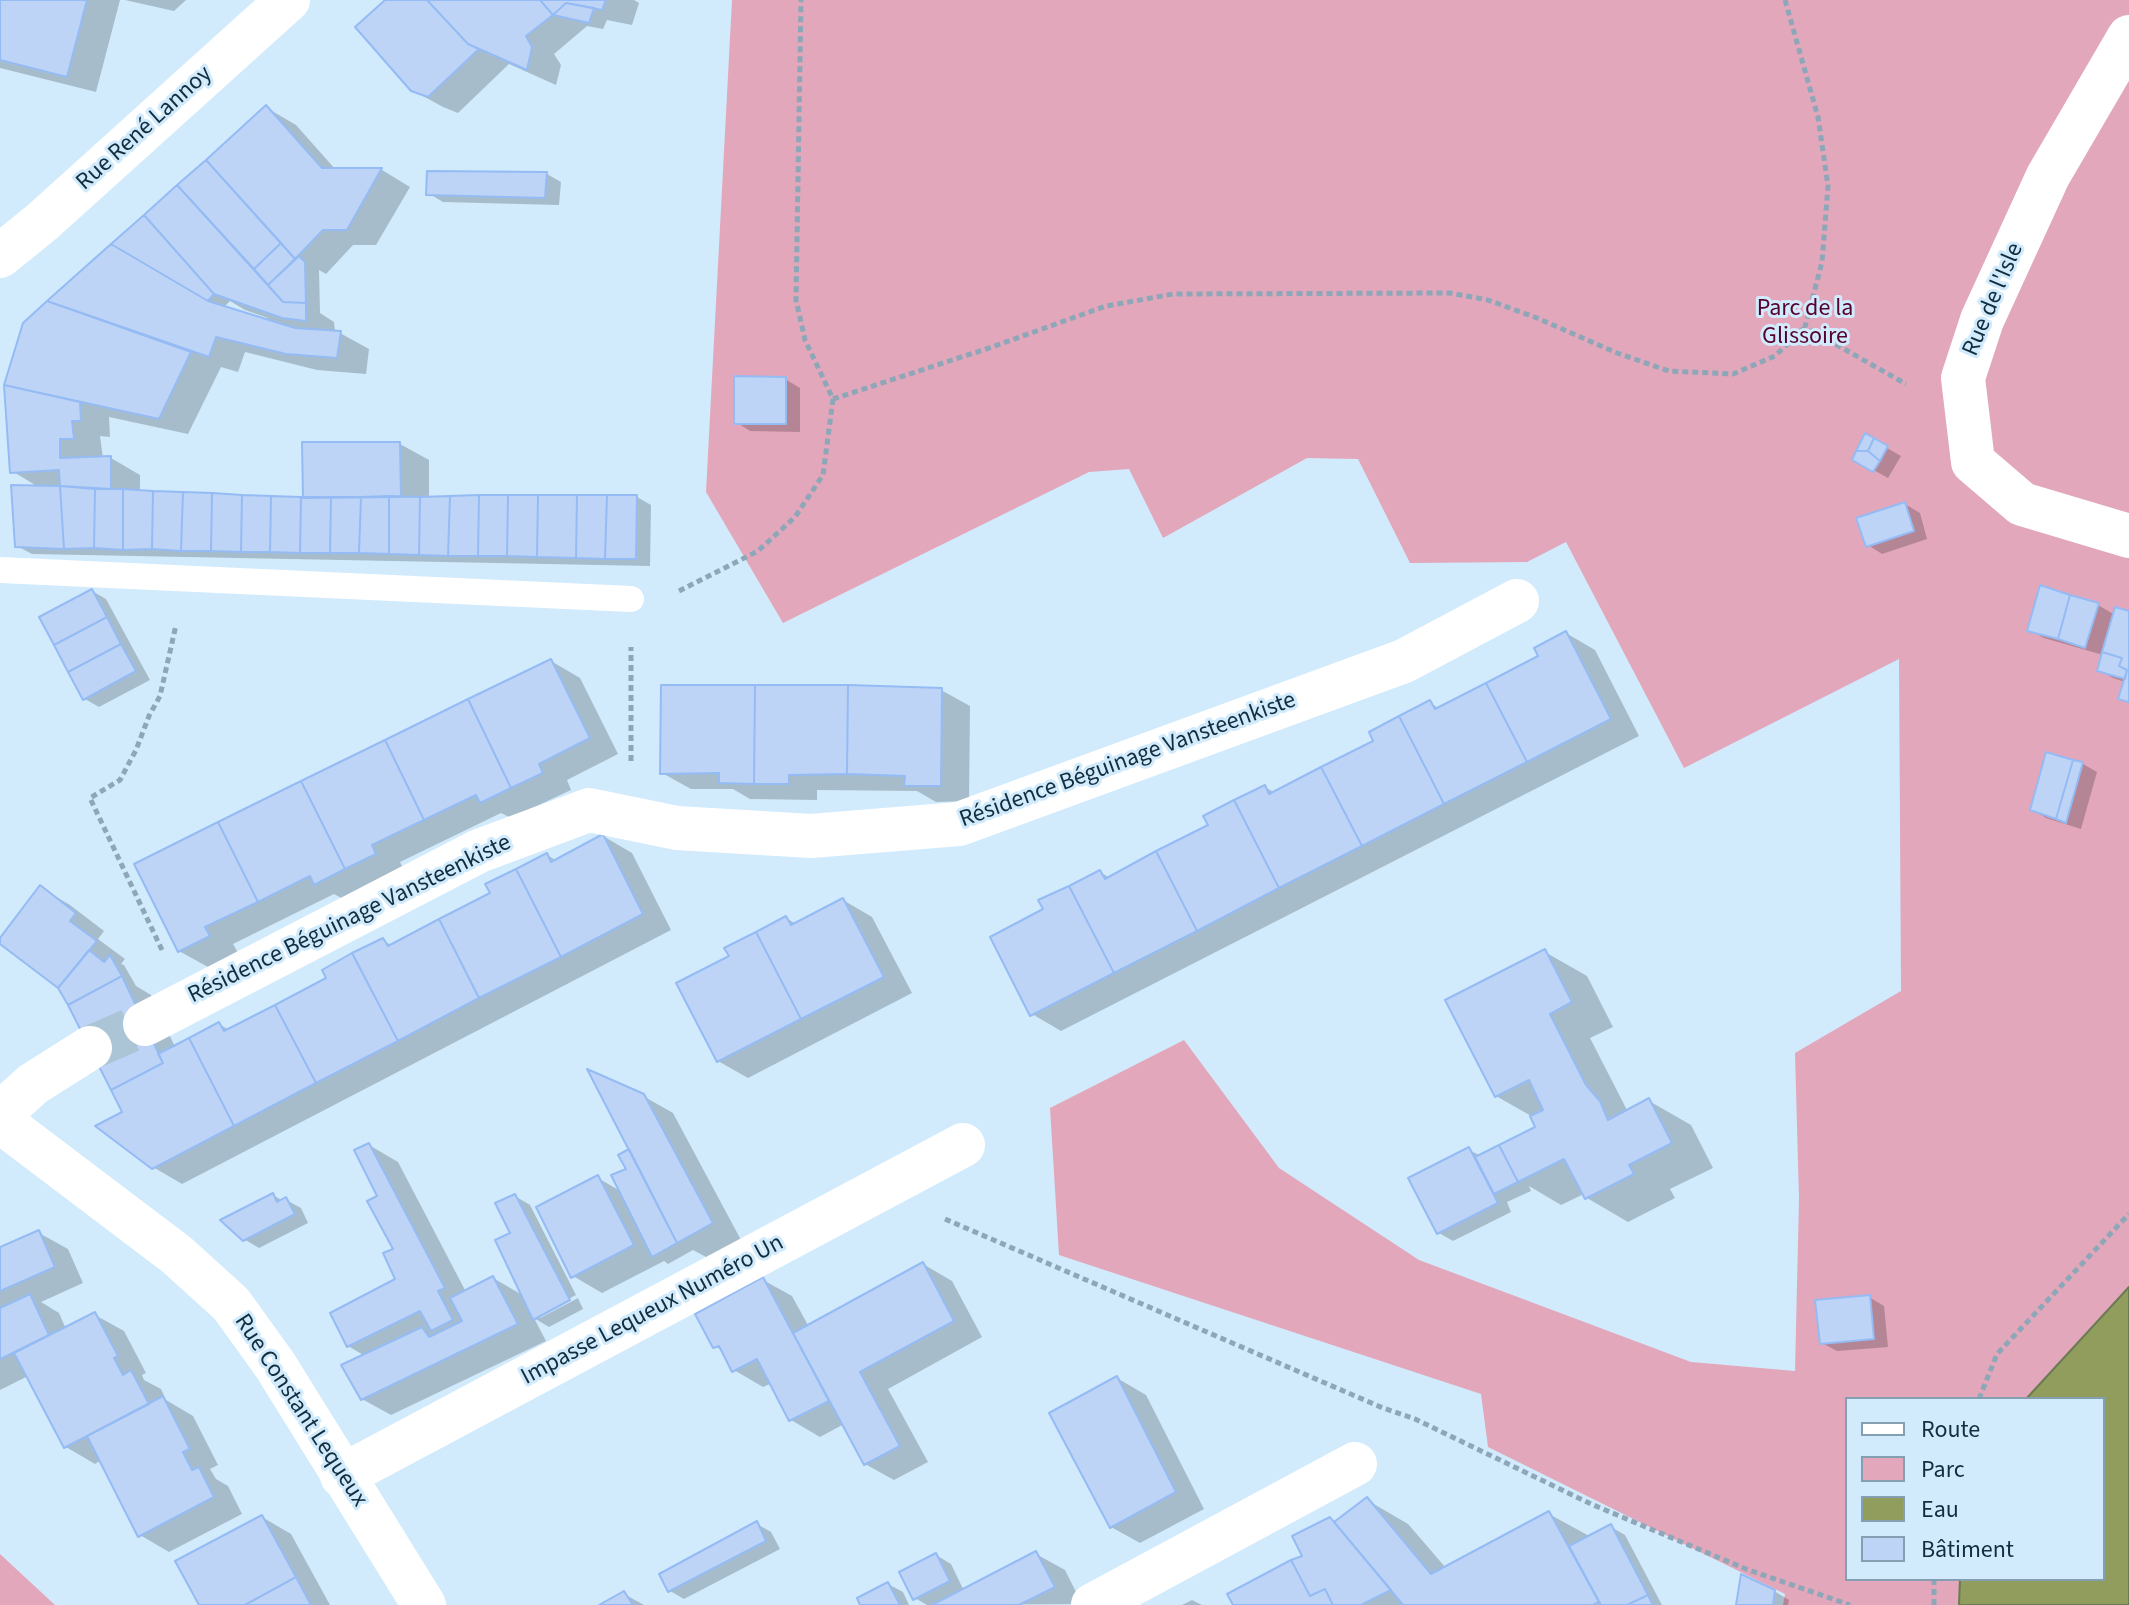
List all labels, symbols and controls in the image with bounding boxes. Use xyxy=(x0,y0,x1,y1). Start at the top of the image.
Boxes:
street label: Rue René Lannoy xyxy=(71,61,219,197)
street label: Rue de l'Isle xyxy=(1957,239,2031,361)
park label: Parc de la Glissoire xyxy=(1757,296,1853,352)
street label: Résidence Béguinage Vansteenkiste xyxy=(956,687,1300,835)
street label: Résidence Béguinage Vansteenkiste xyxy=(184,829,516,1011)
street label: Impasse Lequeux Numéro Un xyxy=(517,1229,789,1393)
street label: Rue Constant Lequeux xyxy=(227,1309,373,1513)
legend xyxy=(1845,1397,2105,1581)
text: Route xyxy=(1921,1412,1980,1447)
text: Parc xyxy=(1921,1452,1965,1487)
text: Eau xyxy=(1921,1492,1959,1527)
text: Bâtiment xyxy=(1921,1532,2014,1567)

